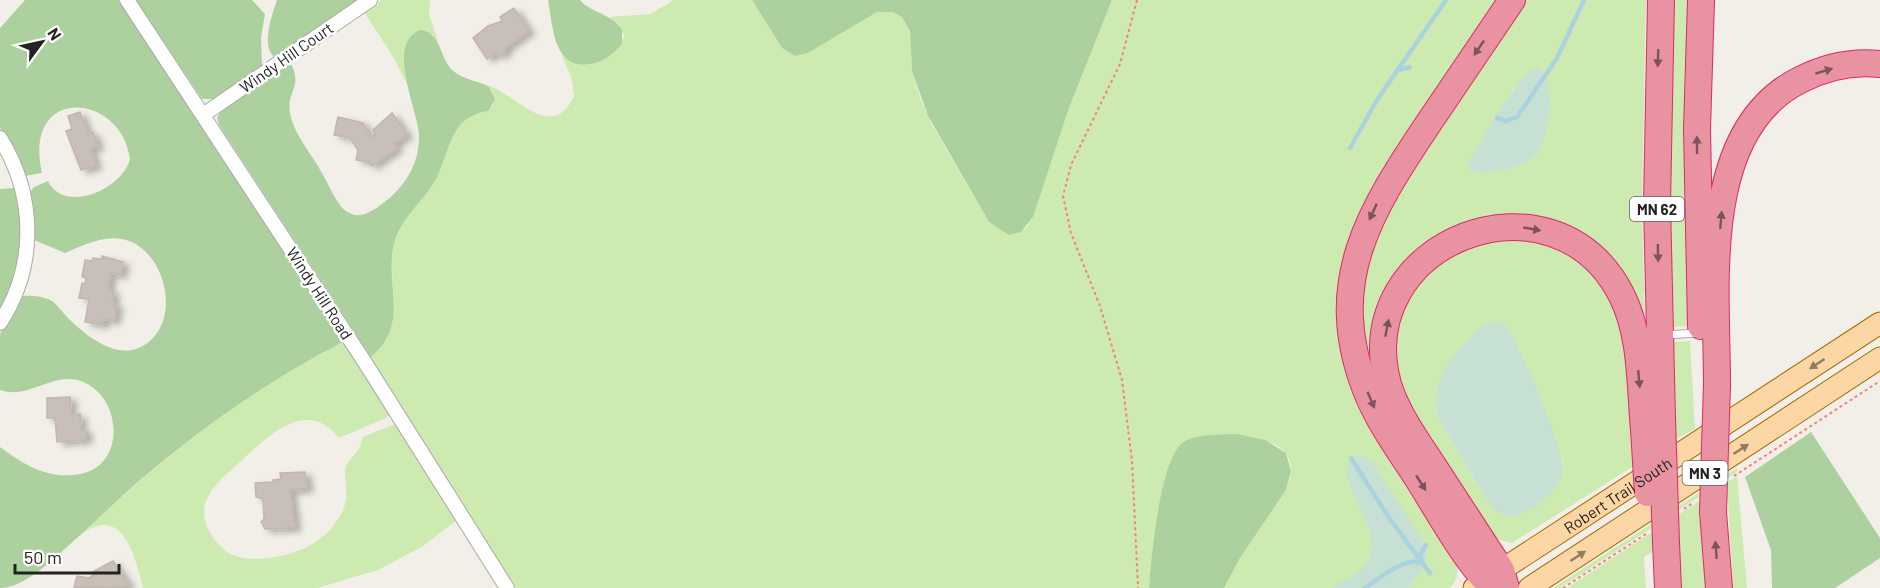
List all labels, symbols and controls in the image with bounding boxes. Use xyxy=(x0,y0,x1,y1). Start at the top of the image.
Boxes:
north arrow xyxy=(12,12,72,72)
street label: Windy Hill Court xyxy=(236,18,336,96)
text: N xyxy=(44,24,66,43)
one-way arrow xyxy=(1473,40,1485,56)
one-way arrow xyxy=(1654,49,1663,68)
one-way arrow xyxy=(1815,66,1833,75)
one-way arrow xyxy=(1692,135,1702,154)
road number: MN 62 xyxy=(1630,197,1684,221)
one-way arrow xyxy=(1368,203,1378,220)
one-way arrow xyxy=(1716,211,1726,230)
one-way arrow xyxy=(1523,224,1542,233)
street label: Windy Hill Road xyxy=(283,243,357,343)
one-way arrow xyxy=(1653,244,1662,263)
one-way arrow xyxy=(1383,318,1392,337)
one-way arrow xyxy=(1809,358,1826,369)
one-way arrow xyxy=(1634,370,1644,389)
one-way arrow xyxy=(1366,392,1375,409)
one-way arrow xyxy=(1733,443,1749,455)
street label: Robert Trail South xyxy=(1560,452,1675,537)
road number: MN 3 xyxy=(1682,461,1728,485)
one-way arrow xyxy=(1415,475,1426,491)
scale bar xyxy=(15,537,118,575)
one-way arrow xyxy=(1711,540,1721,559)
text: 50 m xyxy=(24,546,62,568)
one-way arrow xyxy=(1570,551,1586,562)

